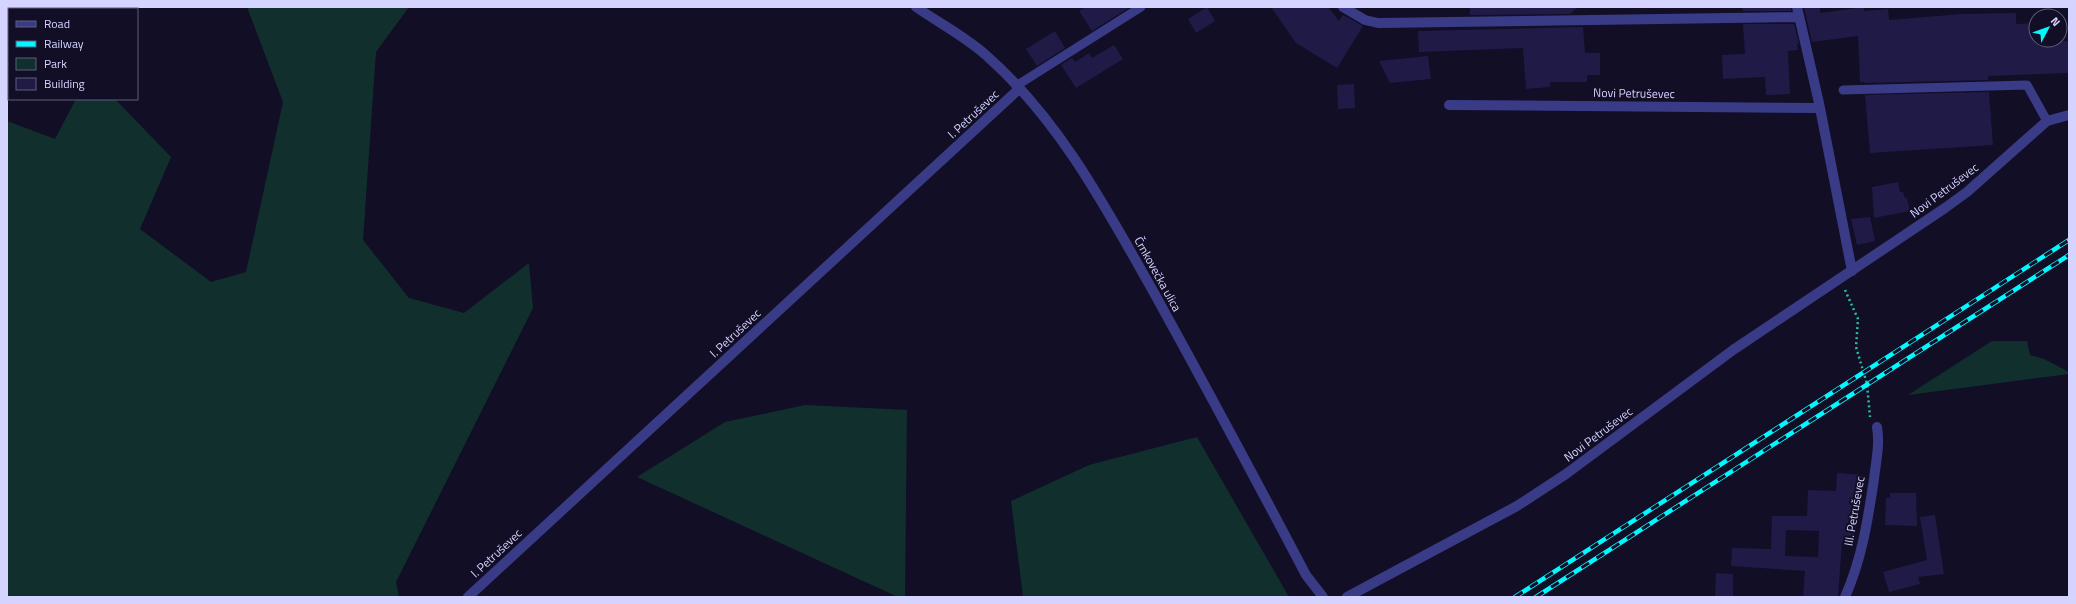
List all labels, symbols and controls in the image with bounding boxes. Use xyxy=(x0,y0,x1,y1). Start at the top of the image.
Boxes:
legend xyxy=(8,8,138,100)
north arrow xyxy=(2028,8,2068,48)
text: N xyxy=(2047,13,2064,30)
text: Road xyxy=(44,14,70,33)
text: Railway xyxy=(44,34,84,53)
text: Park xyxy=(44,54,67,73)
text: Building xyxy=(44,74,85,93)
street label: Novi Petruševec xyxy=(1593,83,1675,103)
street label: I. Petruševec xyxy=(943,85,1003,143)
street label: Novi Petruševec xyxy=(1906,158,1982,222)
street label: Črnkovečka ulica xyxy=(1130,233,1186,315)
street label: I. Petruševec xyxy=(705,304,765,362)
street label: Novi Petruševec xyxy=(1560,402,1636,466)
street label: III. Petruševec xyxy=(1839,475,1869,547)
street label: I. Petruševec xyxy=(466,524,526,582)

